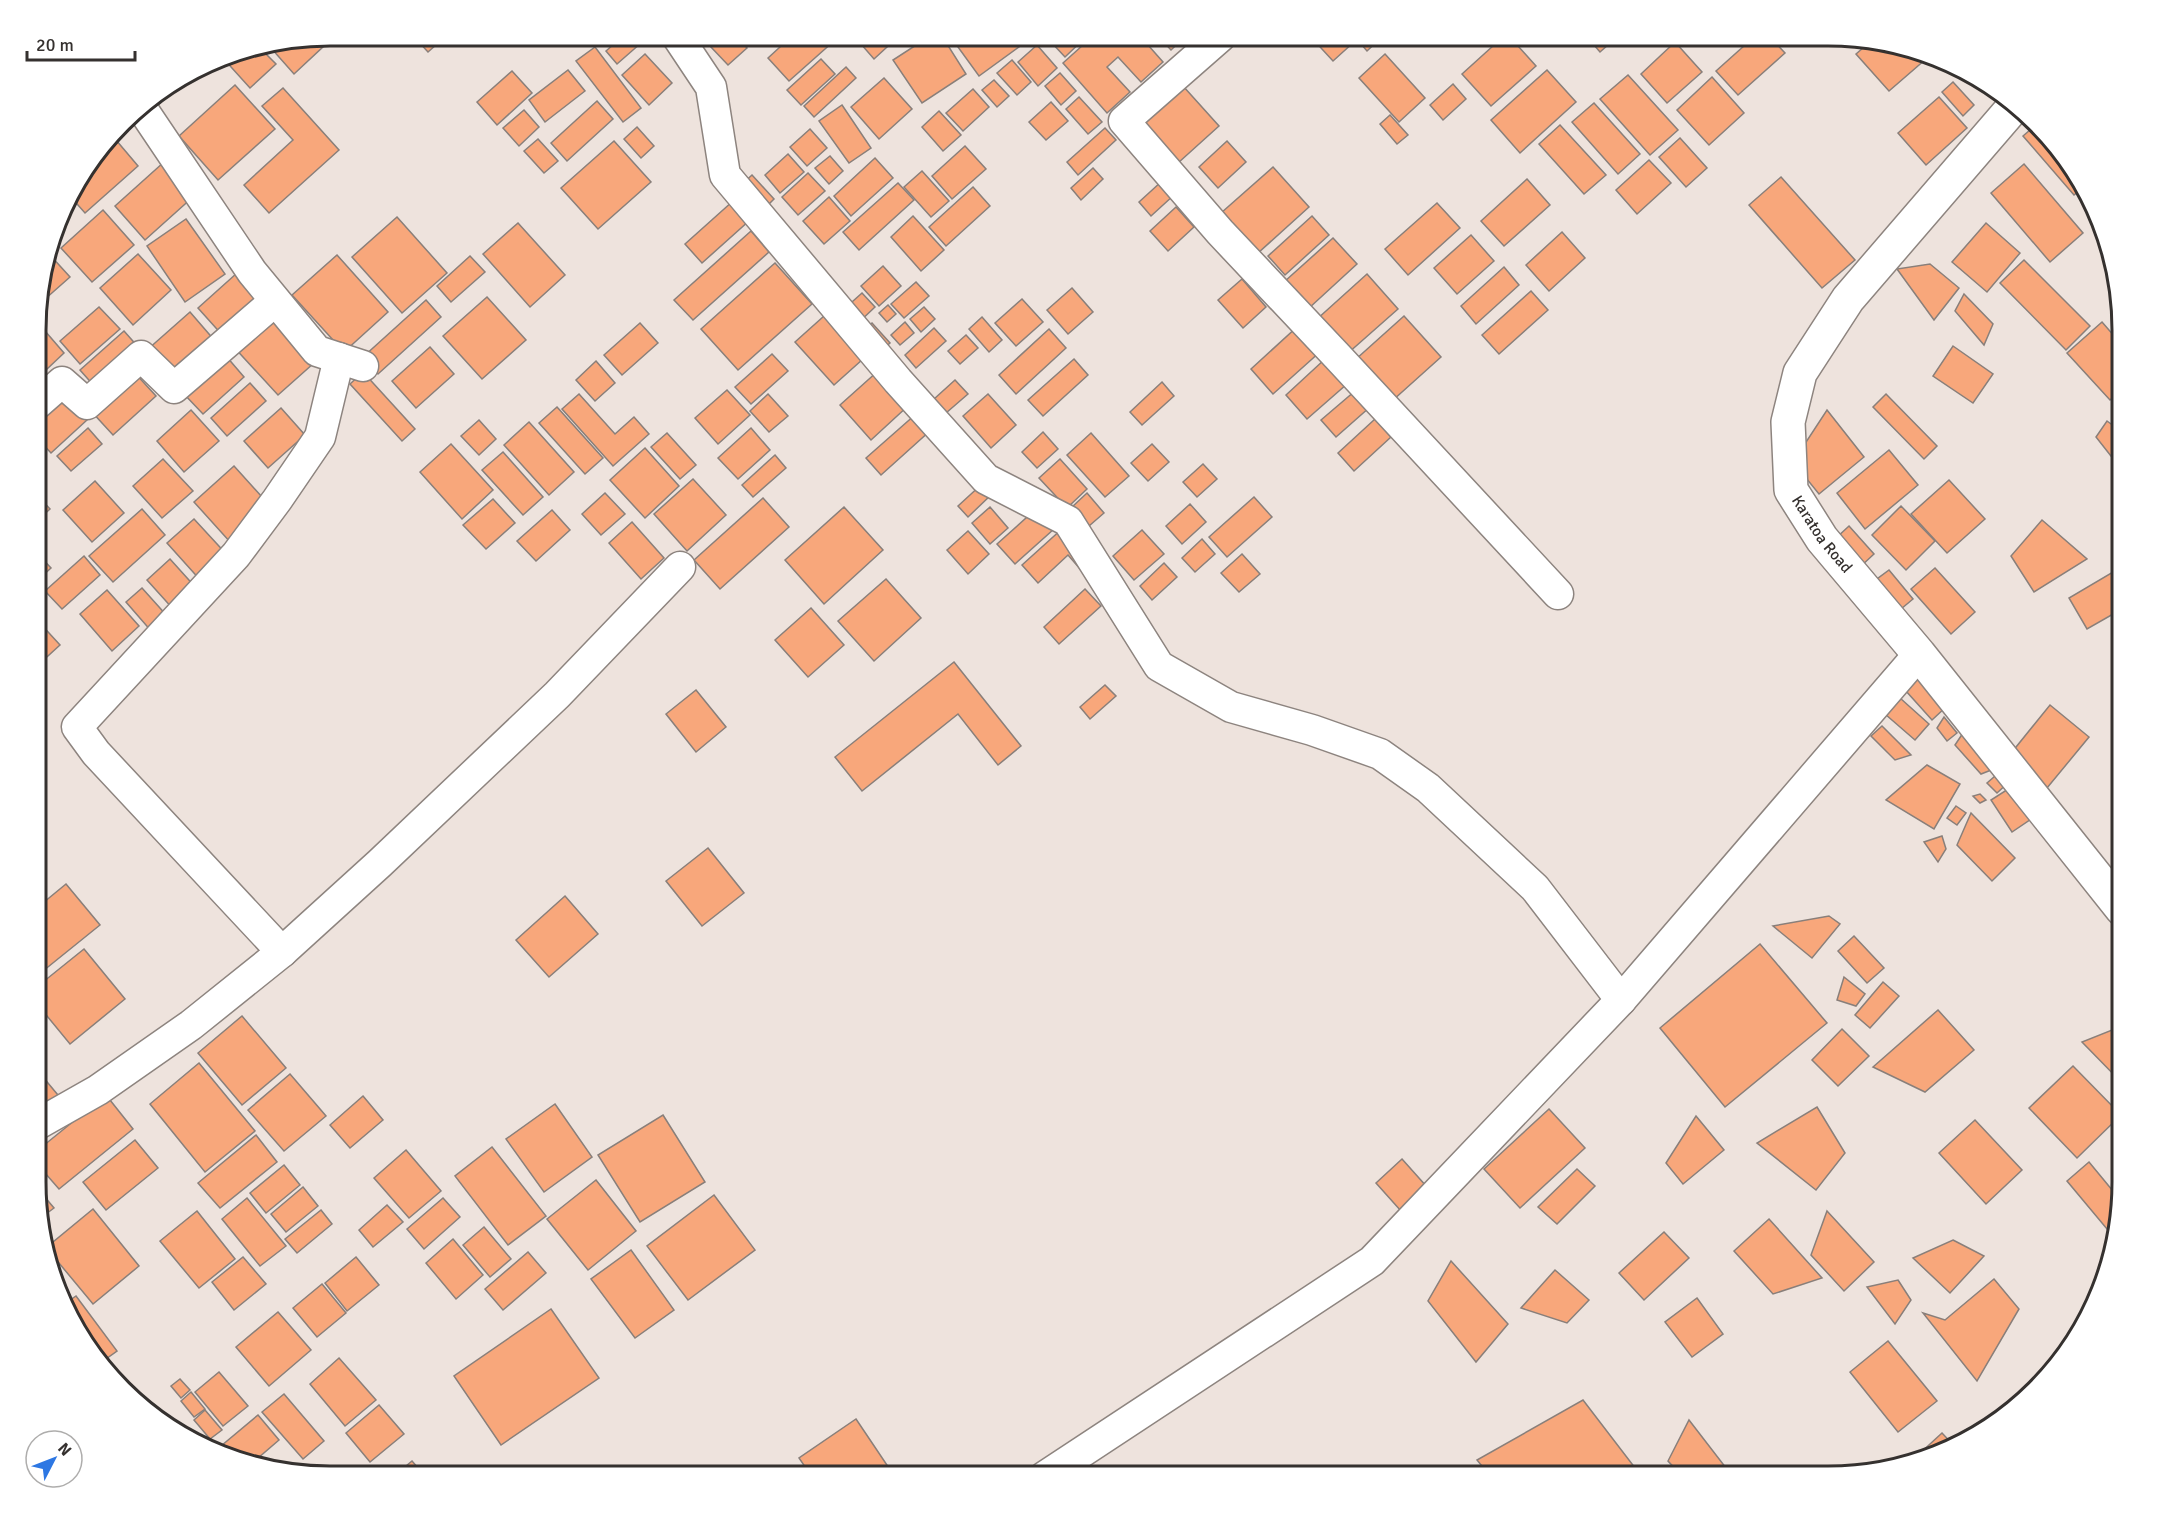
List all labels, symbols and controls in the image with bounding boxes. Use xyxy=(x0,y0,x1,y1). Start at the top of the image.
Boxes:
scale bar xyxy=(27,24,135,62)
text: 20 m xyxy=(36,34,74,56)
street label: Karatoa Road xyxy=(1787,492,1856,577)
north arrow xyxy=(24,1429,84,1489)
text: N xyxy=(53,1439,76,1460)

